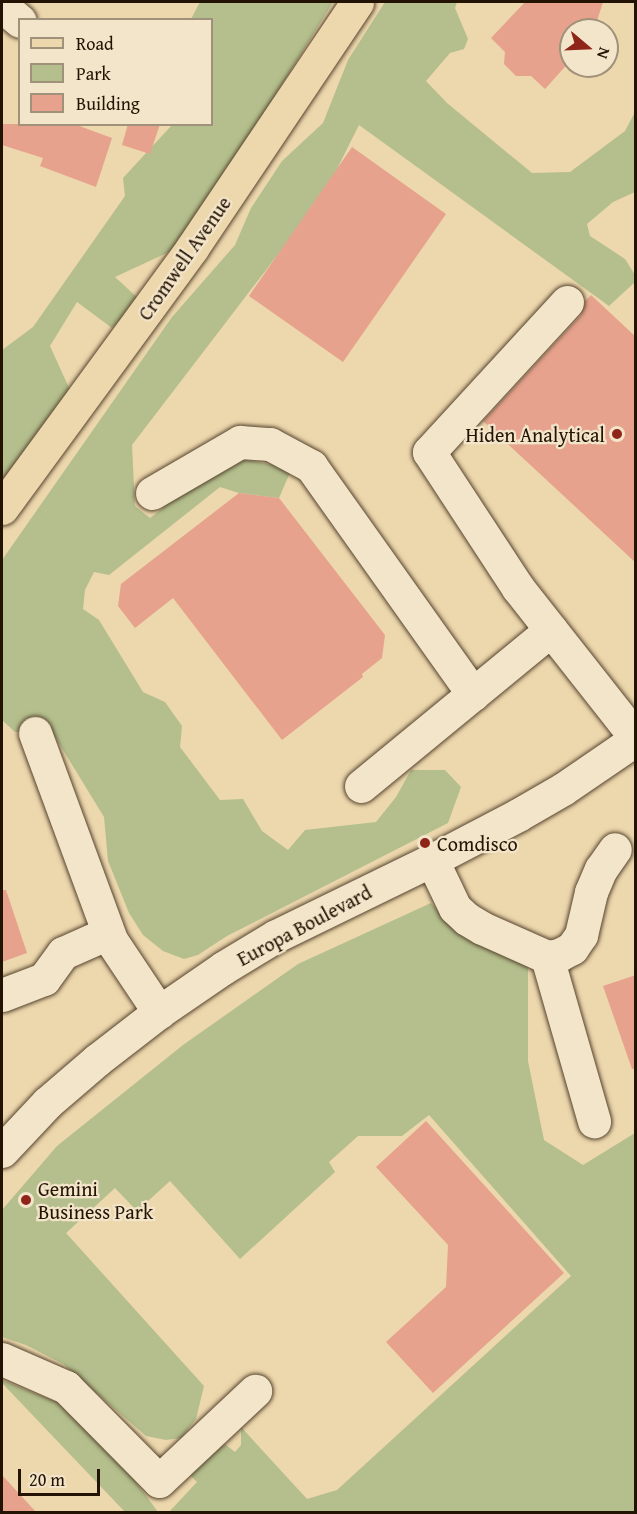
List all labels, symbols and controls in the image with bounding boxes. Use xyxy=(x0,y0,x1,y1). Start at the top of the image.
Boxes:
legend xyxy=(18,18,213,126)
north arrow xyxy=(559,18,619,78)
text: Road xyxy=(76,30,114,57)
text: N xyxy=(591,44,617,62)
text: Park xyxy=(76,60,111,87)
text: Building xyxy=(76,90,140,117)
street label: Cromwell Avenue xyxy=(132,191,236,325)
place label: Hiden Analytical xyxy=(465,422,605,446)
marker: Hiden Analytical xyxy=(610,427,624,441)
place label: Comdisco xyxy=(437,831,518,855)
marker: Comdisco xyxy=(418,836,432,850)
street label: Europa Boulevard xyxy=(233,879,375,971)
place label: Gemini Business Park xyxy=(38,1176,153,1223)
marker: Gemini Business Park xyxy=(19,1193,33,1207)
scale bar xyxy=(21,1457,104,1495)
text: 20 m xyxy=(29,1466,65,1493)

